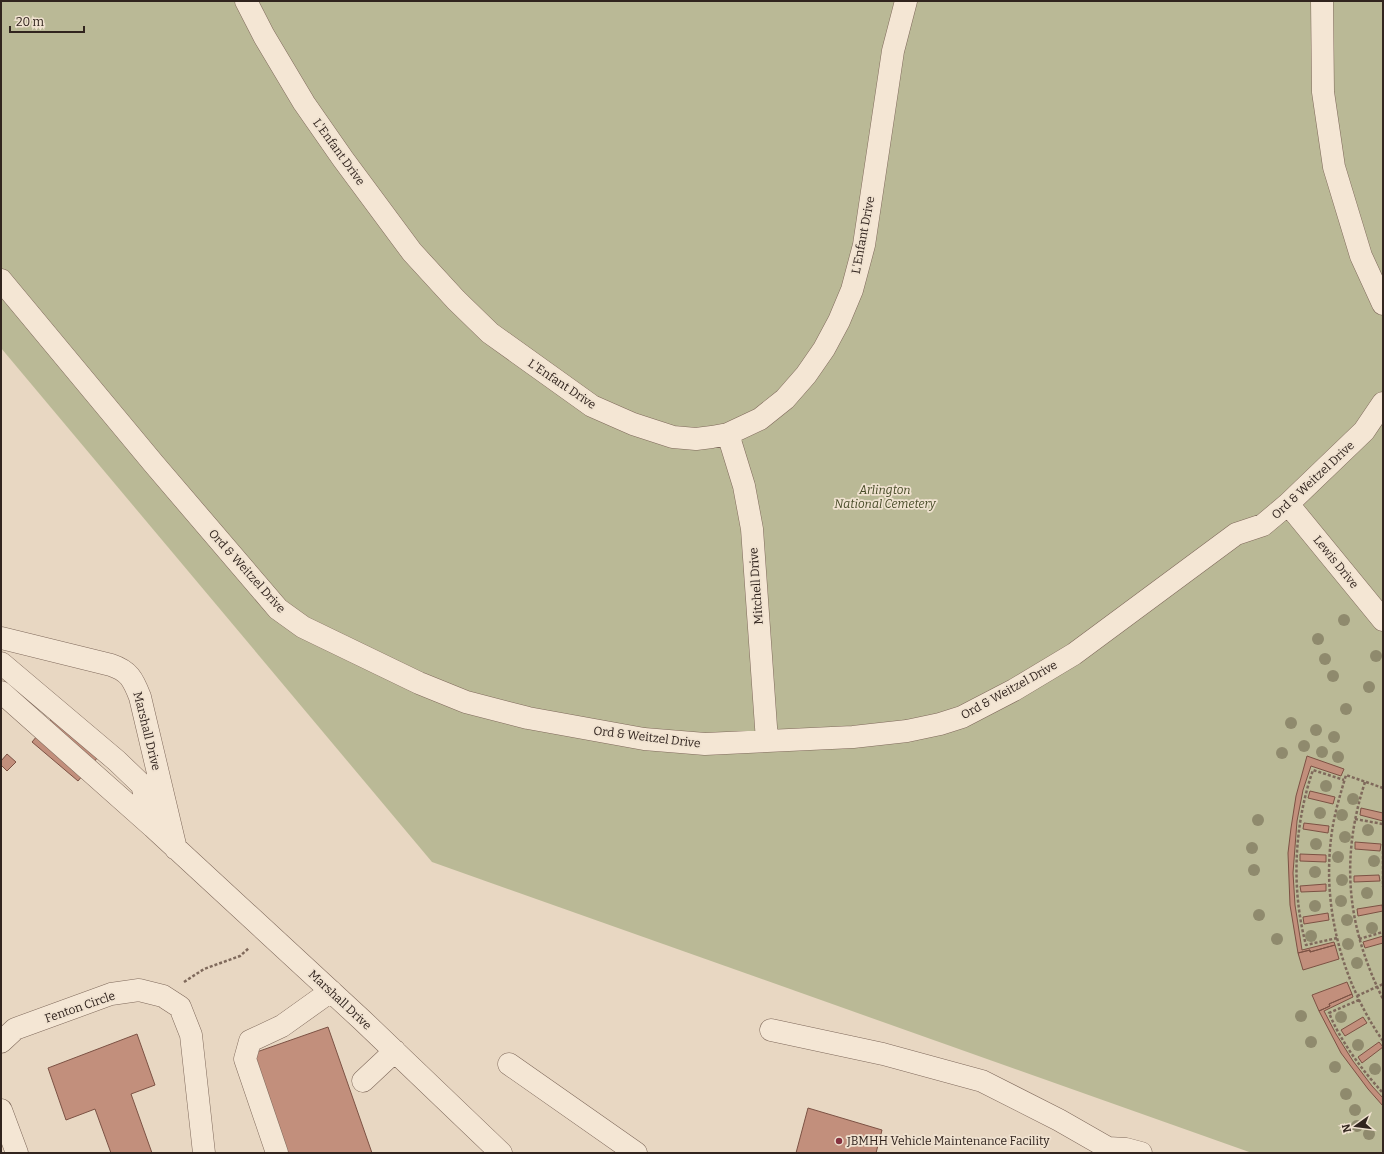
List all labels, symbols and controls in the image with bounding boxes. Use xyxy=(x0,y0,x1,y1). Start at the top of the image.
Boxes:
scale bar xyxy=(10,8,84,34)
text: 20 m xyxy=(16,15,45,29)
street label: L'Enfant Drive xyxy=(310,116,368,188)
street label: L'Enfant Drive xyxy=(849,195,877,275)
street label: L'Enfant Drive xyxy=(525,356,599,412)
street label: Ord & Weitzel Drive xyxy=(1269,438,1357,522)
park label: Arlington National Cemetery xyxy=(834,483,937,511)
street label: Ord & Weitzel Drive xyxy=(206,526,288,616)
street label: Lewis Drive xyxy=(1311,533,1361,591)
street label: Mitchell Drive xyxy=(746,547,766,625)
street label: Ord & Weitzel Drive xyxy=(959,658,1059,722)
street label: Marshall Drive xyxy=(130,690,164,772)
street label: Ord & Weitzel Drive xyxy=(593,723,701,751)
street label: Marshall Drive xyxy=(306,967,374,1033)
street label: Fenton Circle xyxy=(43,988,117,1026)
north arrow xyxy=(1336,1106,1376,1146)
text: N xyxy=(1339,1122,1354,1134)
place label: JBMHH Vehicle Maintenance Facility xyxy=(846,1134,1050,1148)
marker: JBMHH Vehicle Maintenance Facility xyxy=(834,1136,844,1146)

